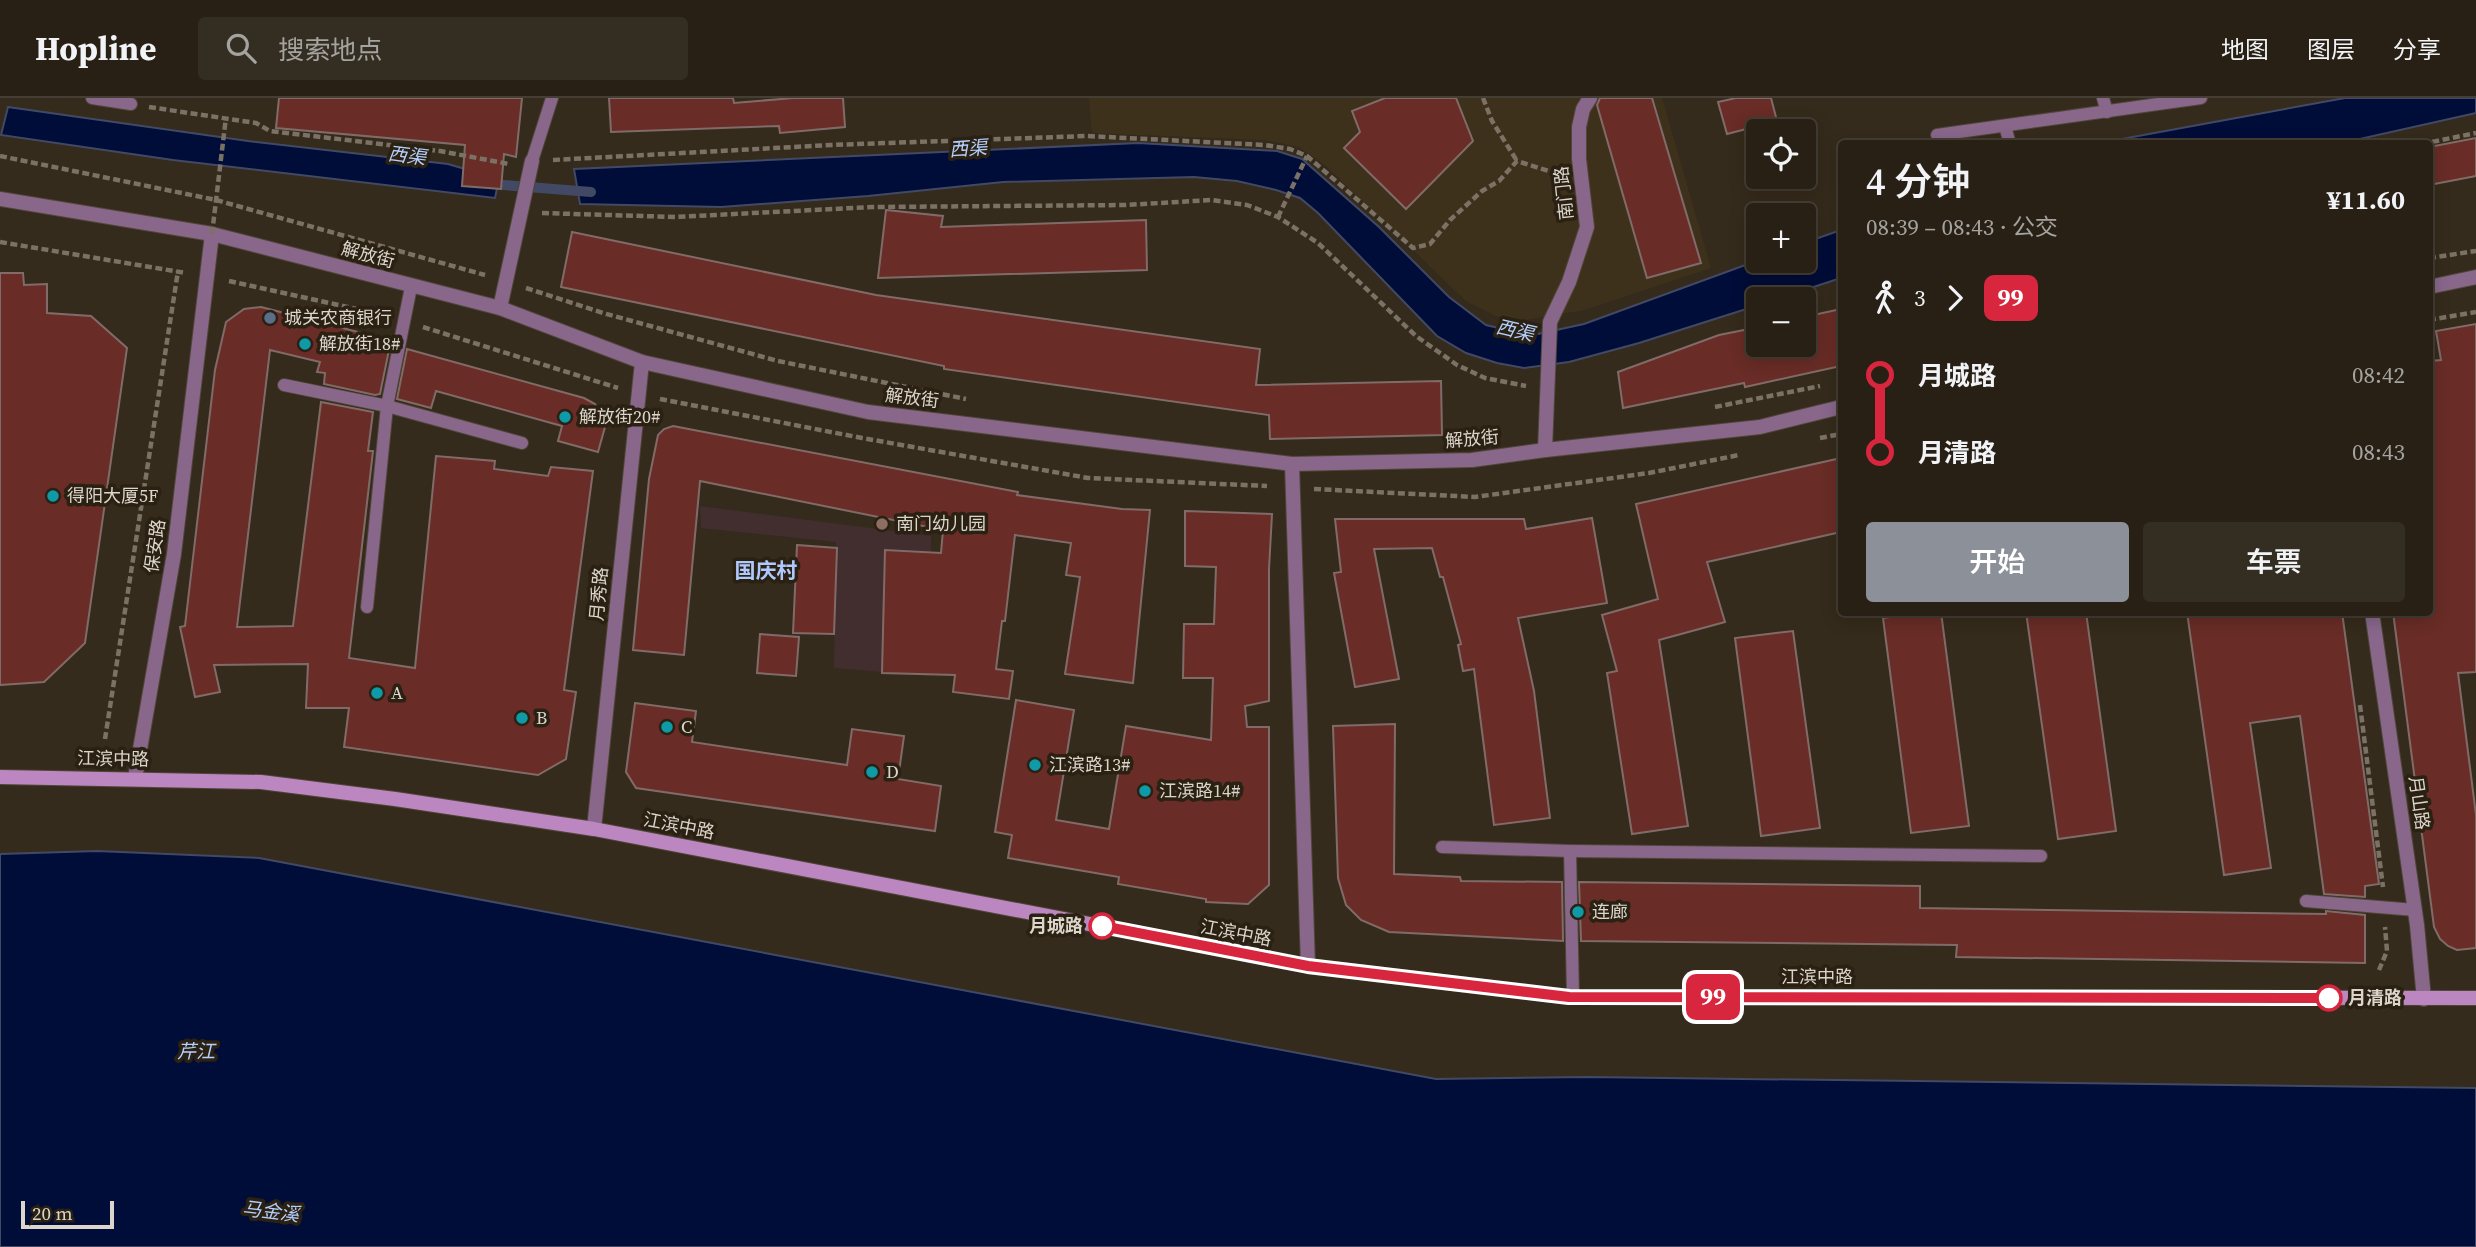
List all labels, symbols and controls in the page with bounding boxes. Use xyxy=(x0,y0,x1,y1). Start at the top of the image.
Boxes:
search box xyxy=(198,17,688,80)
text: Hopline xyxy=(35,26,156,71)
icon: search xyxy=(222,29,260,67)
text: 搜索地点 xyxy=(278,32,382,68)
text: 地图 xyxy=(2221,33,2269,66)
text: 图层 xyxy=(2307,33,2355,66)
text: 分享 xyxy=(2393,33,2441,66)
map controls xyxy=(1746,119,1816,357)
button: locate xyxy=(1746,119,1816,189)
water label: 西渠 xyxy=(948,133,991,162)
water label: 西渠 xyxy=(387,140,430,171)
text: 4 分钟 xyxy=(1866,156,1970,208)
street label: 南门路 xyxy=(1548,165,1579,221)
text: ¥11.60 xyxy=(2327,182,2405,218)
button: + xyxy=(1746,203,1816,273)
text: 08:39 – 08:43 · 公交 xyxy=(1866,211,2058,243)
street label: 解放街 xyxy=(339,235,397,274)
icon: walk xyxy=(1866,279,1904,317)
icon: forward xyxy=(1936,279,1974,317)
text: 99 xyxy=(1998,281,2024,314)
text: 3 xyxy=(1914,282,1926,314)
button: − xyxy=(1746,287,1816,357)
place label: 城关农商银行 xyxy=(284,305,392,330)
marker: 城关农商银行 xyxy=(262,310,278,326)
water label: 西渠 xyxy=(1494,313,1539,348)
place label: 解放街18# xyxy=(319,331,401,356)
marker: 解放街18# xyxy=(297,336,313,352)
text: 月城路 xyxy=(1918,358,1996,394)
text: 08:42 xyxy=(2352,359,2405,391)
street label: 解放街 xyxy=(884,382,940,413)
place label: 解放街20# xyxy=(579,404,661,429)
marker: 解放街20# xyxy=(557,409,573,425)
street label: 解放街 xyxy=(1444,424,1500,453)
text: 月清路 xyxy=(1918,435,1996,471)
text: 08:43 xyxy=(2352,436,2405,468)
place label: 得阳大厦5F xyxy=(67,483,158,508)
marker: 得阳大厦5F xyxy=(45,488,61,504)
place label: 南门幼儿园 xyxy=(896,511,986,536)
marker: 南门幼儿园 xyxy=(874,516,890,532)
street label: 保安路 xyxy=(138,517,171,574)
button: 开始 xyxy=(1866,522,2129,602)
button: 车票 xyxy=(2143,522,2405,602)
district label: 国庆村 xyxy=(735,556,798,585)
street label: 月秀路 xyxy=(584,566,613,622)
place label: A xyxy=(391,680,403,705)
marker: A xyxy=(369,685,385,701)
place label: B xyxy=(536,705,547,730)
marker: B xyxy=(514,710,530,726)
place label: C xyxy=(681,714,692,739)
marker: C xyxy=(659,719,675,735)
street label: 江滨中路 xyxy=(77,745,149,772)
place label: 江滨路13# xyxy=(1049,752,1131,777)
marker: 江滨路13# xyxy=(1027,757,1043,773)
place label: D xyxy=(886,759,899,784)
marker: D xyxy=(864,764,880,780)
street label: 月山路 xyxy=(2403,774,2436,831)
place label: 江滨路14# xyxy=(1159,778,1241,803)
marker: 江滨路14# xyxy=(1137,783,1153,799)
street label: 江滨中路 xyxy=(641,806,717,845)
place label: 连廊 xyxy=(1592,899,1628,924)
marker: 连廊 xyxy=(1570,904,1586,920)
place label: 月城路 xyxy=(1029,913,1083,938)
marker: 月城路 xyxy=(1089,913,1115,939)
street label: 江滨中路 xyxy=(1198,913,1274,952)
street label: 江滨中路 xyxy=(1781,964,1853,989)
line badge: 99 xyxy=(1682,974,1744,1020)
text: 99 xyxy=(1700,980,1726,1013)
marker: 月清路 xyxy=(2316,985,2342,1011)
place label: 月清路 xyxy=(2348,985,2402,1010)
water label: 芹江 xyxy=(177,1038,217,1064)
water label: 马金溪 xyxy=(241,1195,303,1228)
scale bar xyxy=(21,1198,114,1230)
text: 20 m xyxy=(32,1200,73,1226)

